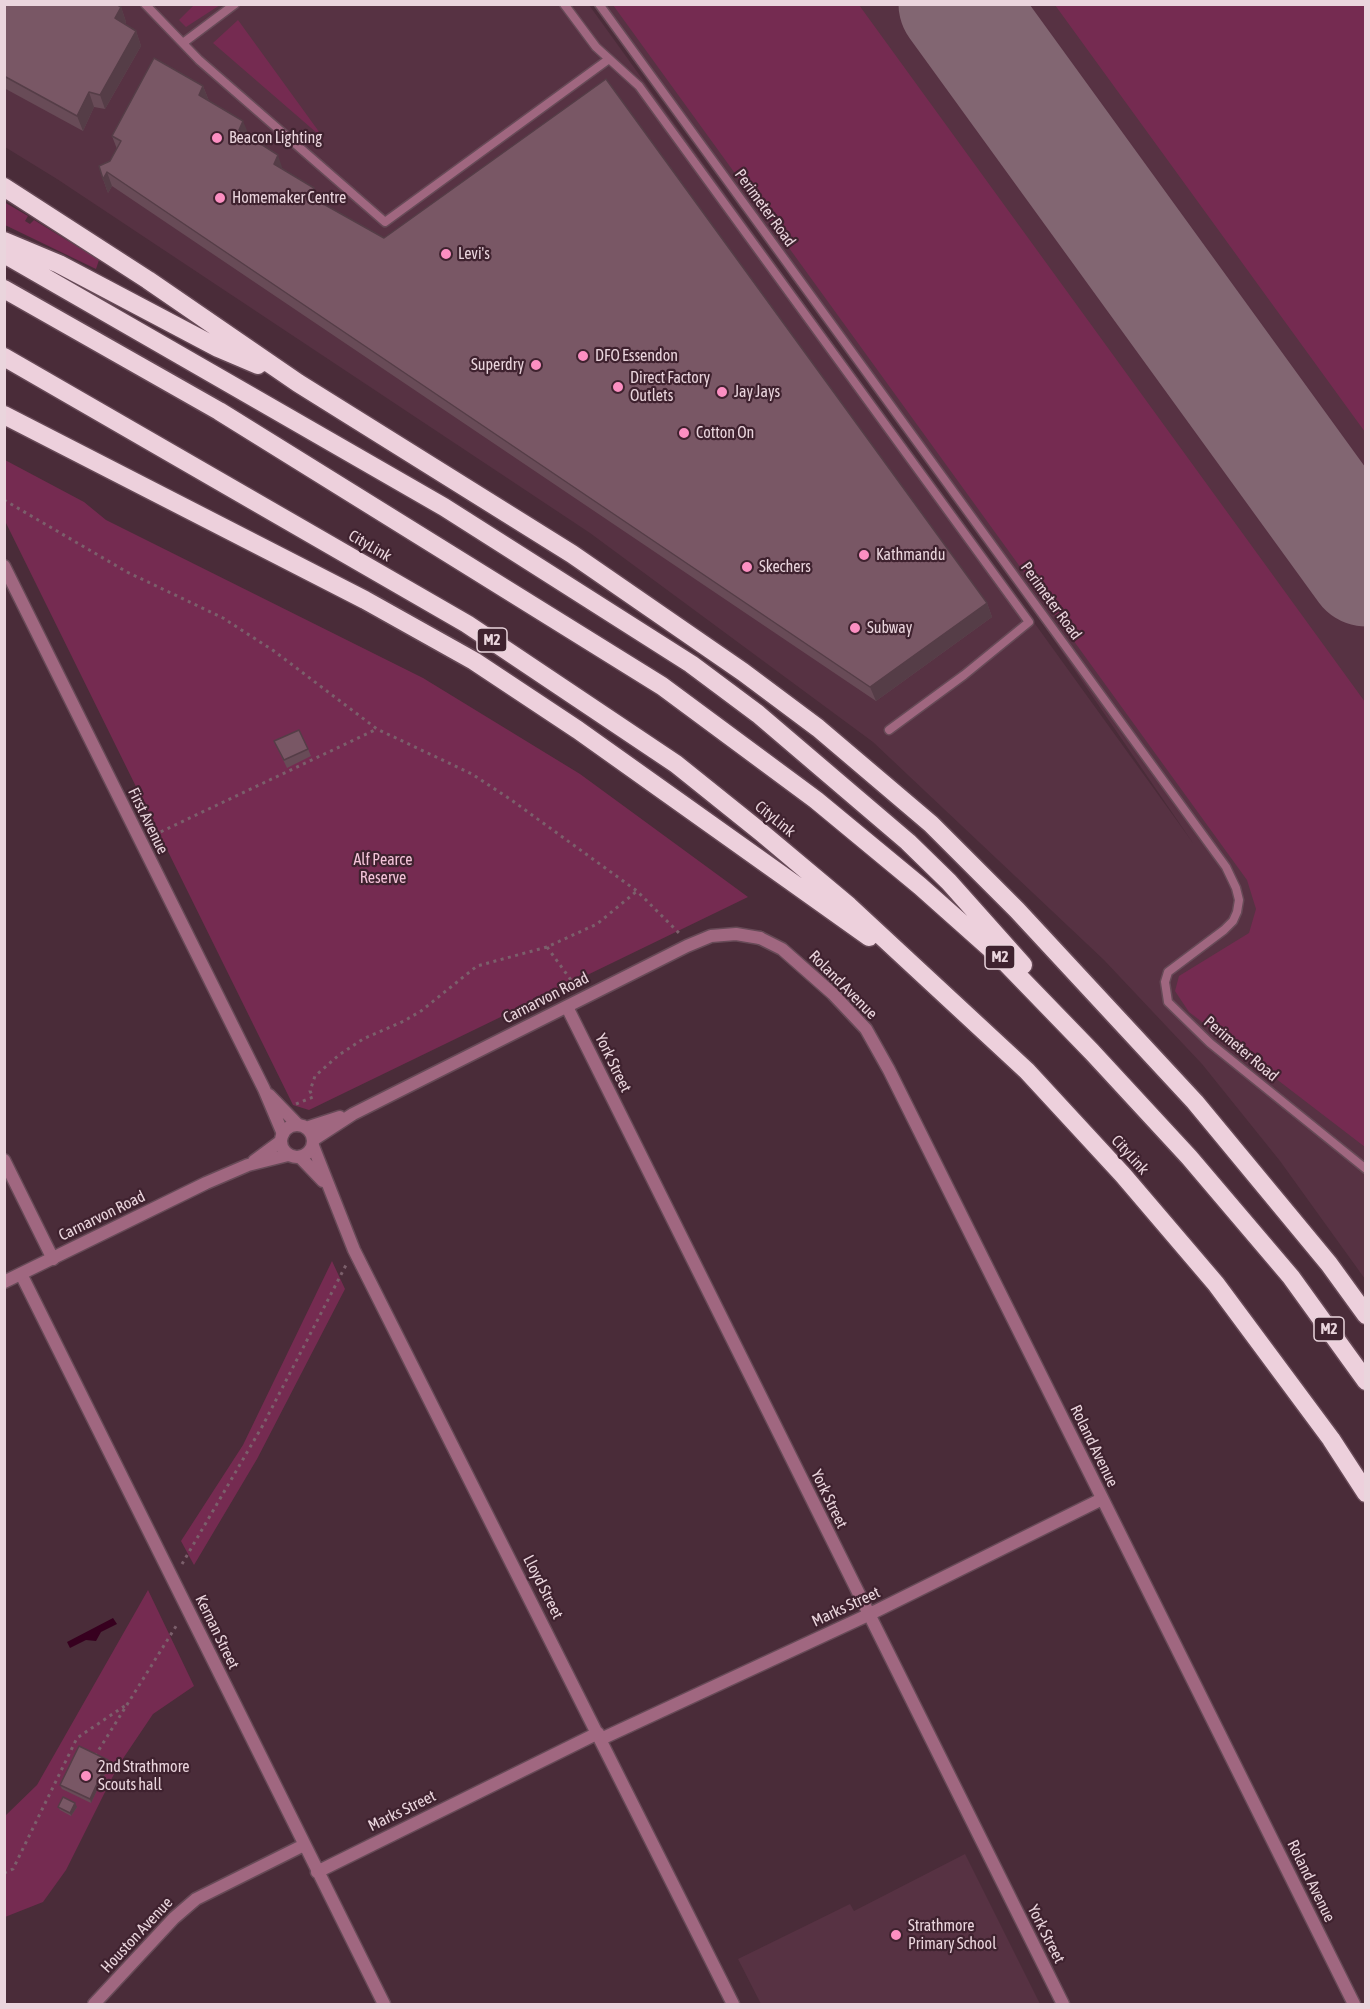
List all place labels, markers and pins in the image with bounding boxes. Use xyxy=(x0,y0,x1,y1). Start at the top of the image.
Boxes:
place label: Beacon Lighting xyxy=(229,128,322,148)
marker: Beacon Lighting xyxy=(210,131,224,145)
place label: Homemaker Centre xyxy=(232,188,346,208)
marker: Homemaker Centre xyxy=(213,191,227,205)
place label: Levi's xyxy=(458,244,490,264)
marker: Levi's xyxy=(439,247,453,261)
place label: DFO Essendon xyxy=(595,346,678,366)
marker: DFO Essendon xyxy=(576,349,590,363)
place label: Superdry xyxy=(471,355,524,375)
marker: Superdry xyxy=(529,358,543,372)
place label: Direct Factory Outlets xyxy=(630,368,710,406)
marker: Direct Factory Outlets xyxy=(611,380,625,394)
place label: Jay Jays xyxy=(734,382,780,402)
marker: Jay Jays xyxy=(715,385,729,399)
place label: Cotton On xyxy=(696,423,754,443)
marker: Cotton On xyxy=(677,426,691,440)
place label: Kathmandu xyxy=(876,545,945,565)
marker: Kathmandu xyxy=(857,548,871,562)
place label: Skechers xyxy=(759,557,811,577)
marker: Skechers xyxy=(740,560,754,574)
place label: Subway xyxy=(867,618,912,638)
marker: Subway xyxy=(848,621,862,635)
place label: 2nd Strathmore Scouts hall xyxy=(98,1757,190,1795)
marker: 2nd Strathmore Scouts hall xyxy=(79,1769,93,1783)
place label: Strathmore Primary School xyxy=(908,1916,996,1954)
marker: Strathmore Primary School xyxy=(889,1928,903,1942)

